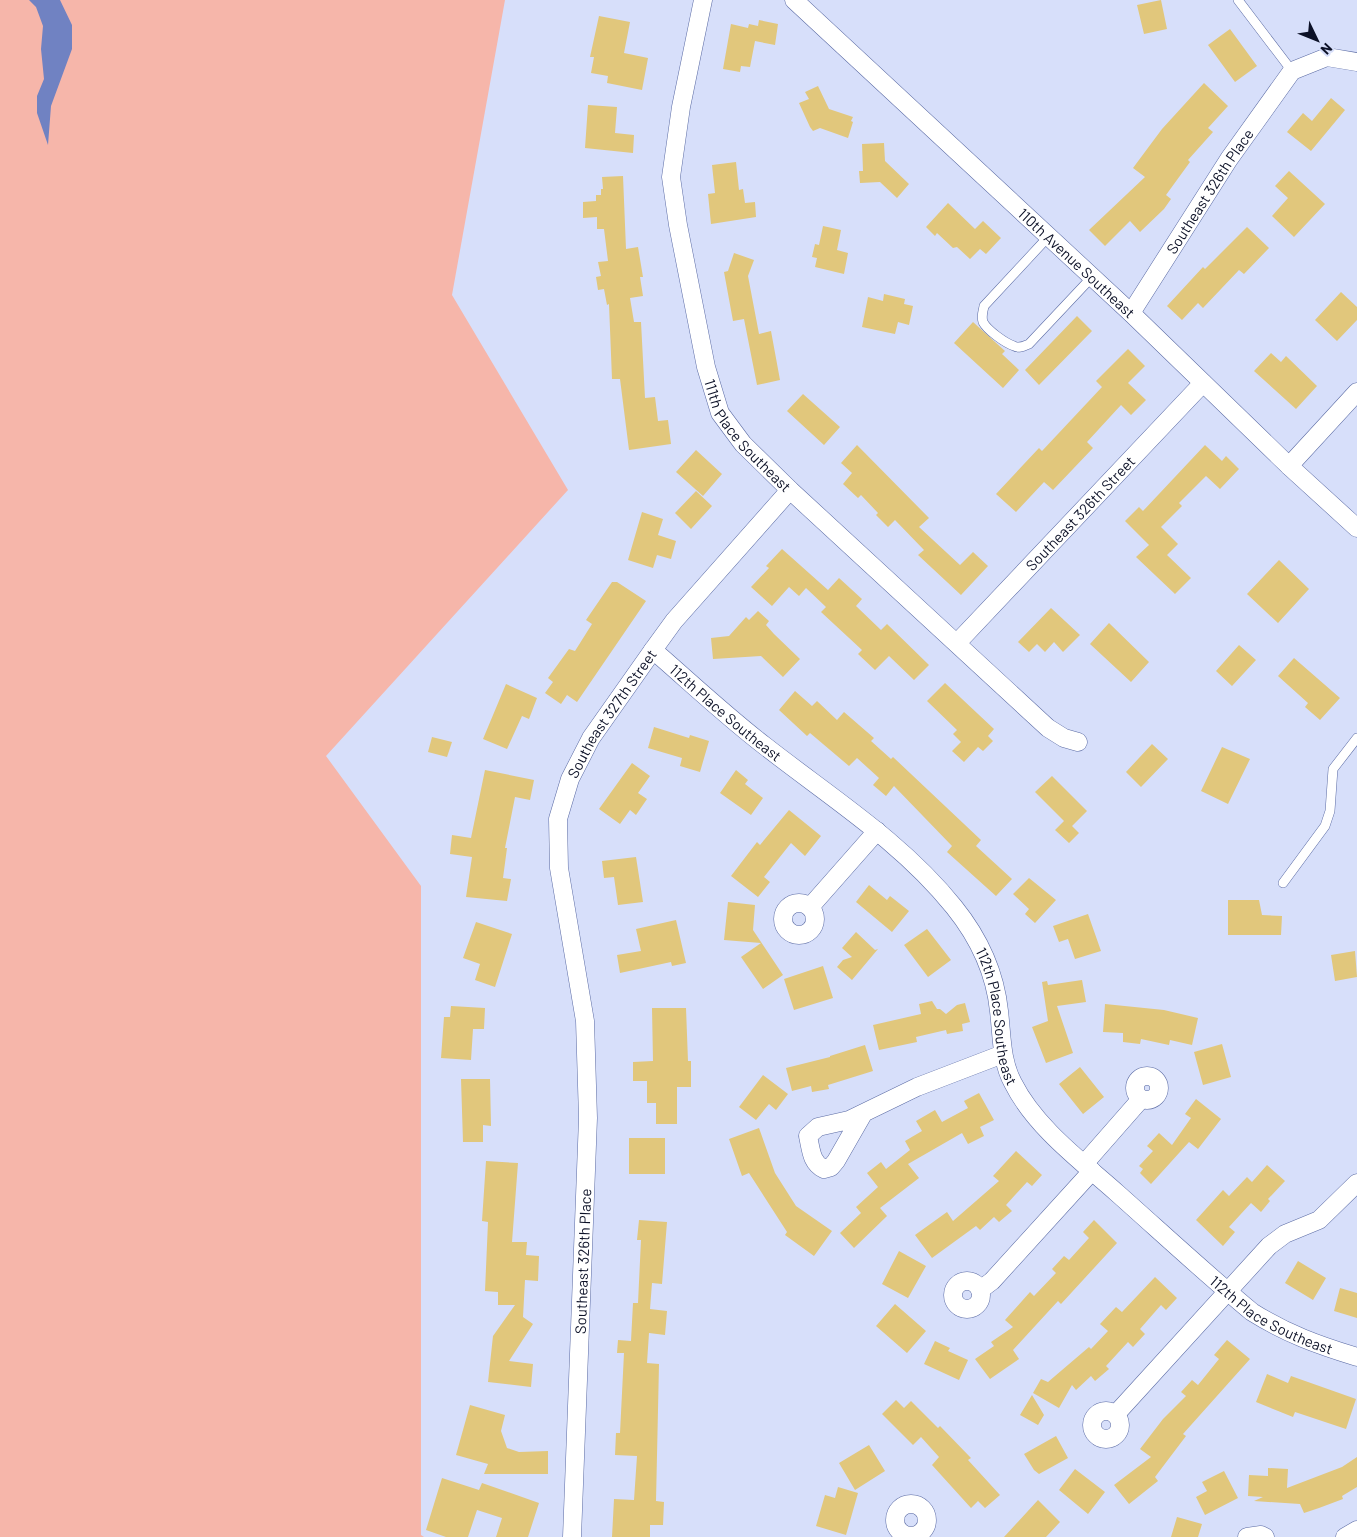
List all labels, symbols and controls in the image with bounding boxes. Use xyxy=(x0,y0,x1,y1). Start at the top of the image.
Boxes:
north arrow xyxy=(1292,15,1342,65)
text: N xyxy=(1317,40,1336,58)
street label: Southeast 326th Place xyxy=(1162,125,1257,257)
street label: 110th Avenue Southeast xyxy=(1015,204,1139,321)
street label: 111th Place Southeast xyxy=(701,377,795,495)
street label: Southeast 326th Street xyxy=(1022,452,1138,574)
street label: Southeast 327th Street xyxy=(563,646,660,781)
street label: 112th Place Southeast xyxy=(666,660,785,765)
street label: 112th Place Southeast xyxy=(973,944,1021,1088)
street label: Southeast 326th Place xyxy=(571,1188,594,1334)
street label: 112th Place Southeast xyxy=(1207,1272,1335,1358)

